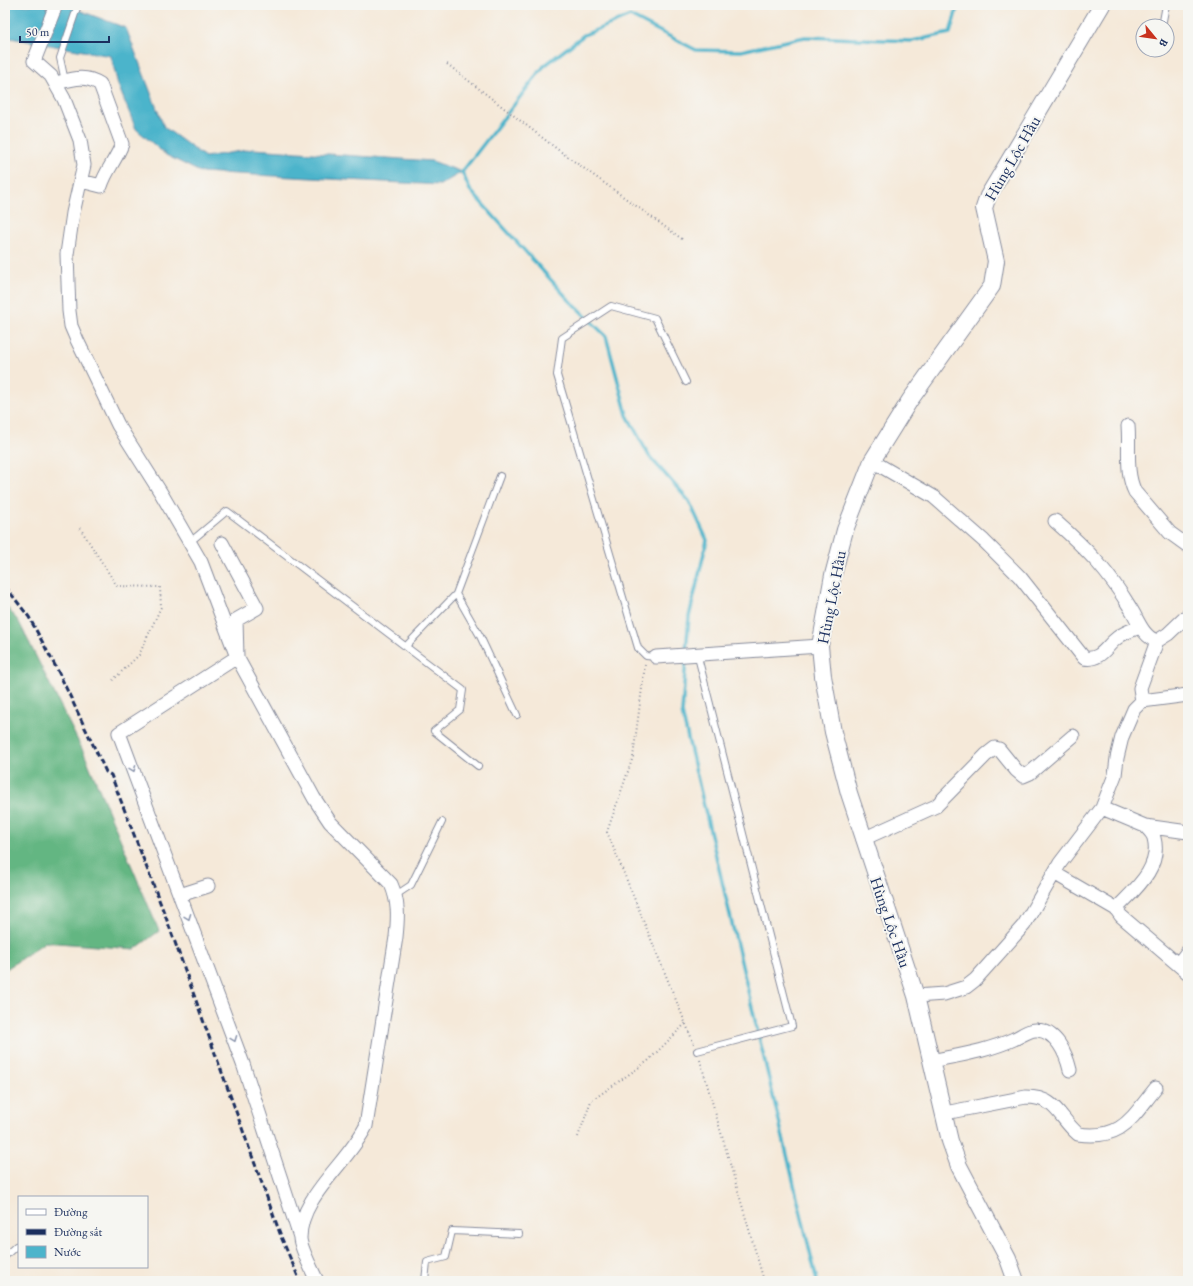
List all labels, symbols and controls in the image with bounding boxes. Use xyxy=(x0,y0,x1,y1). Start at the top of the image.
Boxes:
scale bar xyxy=(20,18,109,44)
north arrow xyxy=(1135,18,1175,58)
text: 50 m xyxy=(26,24,50,40)
text: B xyxy=(1156,36,1172,49)
street label: Hùng Lộc Hầu xyxy=(980,111,1045,205)
street label: Hùng Lộc Hầu xyxy=(812,548,851,646)
one-way arrow xyxy=(128,766,136,773)
street label: Hùng Lộc Hầu xyxy=(865,874,916,971)
one-way arrow xyxy=(184,914,192,921)
one-way arrow xyxy=(229,1036,237,1043)
legend xyxy=(18,1196,148,1268)
text: Đường xyxy=(54,1204,88,1220)
text: Đường sắt xyxy=(54,1224,102,1240)
text: Nước xyxy=(54,1244,81,1260)

